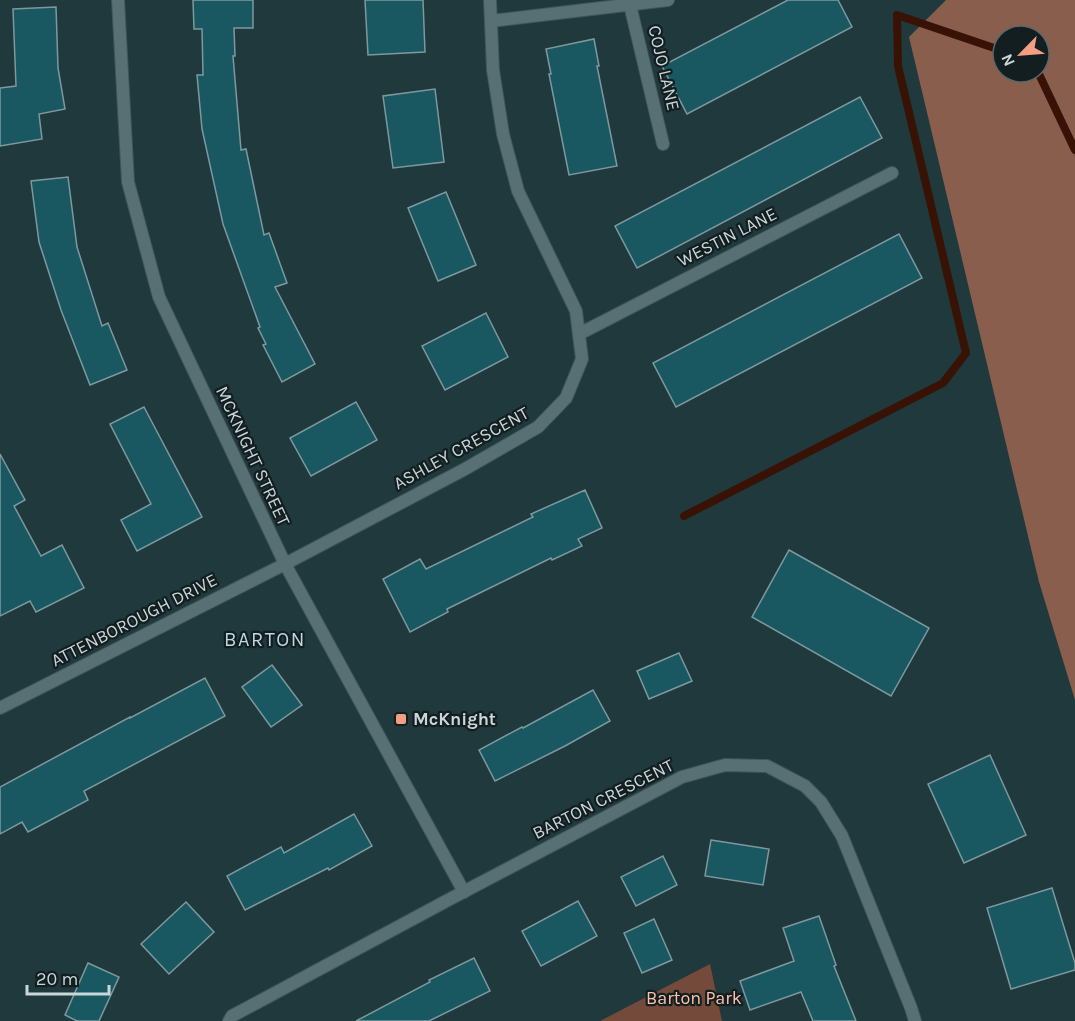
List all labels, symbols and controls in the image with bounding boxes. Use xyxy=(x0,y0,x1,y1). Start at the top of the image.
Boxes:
street label: COJO LANE xyxy=(643,23,685,113)
north arrow xyxy=(991,24,1051,84)
text: N xyxy=(997,51,1019,69)
street label: WESTIN LANE xyxy=(673,202,781,272)
street label: MCKNIGHT STREET xyxy=(211,383,295,529)
street label: ASHLEY CRESCENT xyxy=(389,402,533,494)
street label: ATTENBOROUGH DRIVE xyxy=(47,569,221,671)
district label: BARTON xyxy=(224,628,306,651)
place label: McKnight xyxy=(413,708,496,730)
marker: McKnight xyxy=(394,712,408,726)
street label: BARTON CRESCENT xyxy=(529,754,677,844)
scale bar xyxy=(27,958,110,996)
text: 20 m xyxy=(36,968,78,990)
park label: Barton Park xyxy=(646,987,742,1009)

